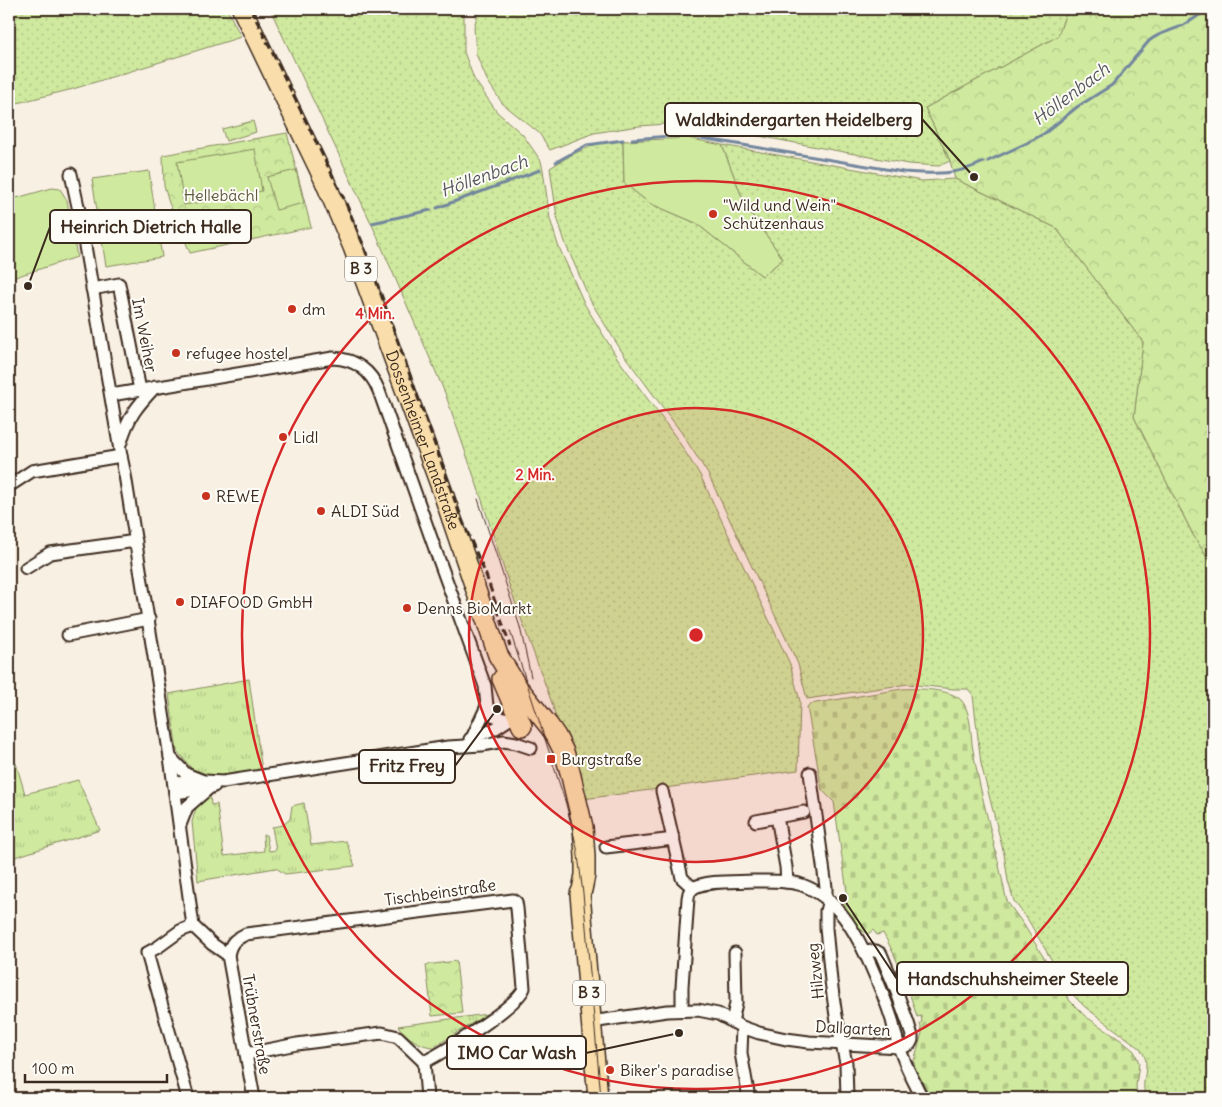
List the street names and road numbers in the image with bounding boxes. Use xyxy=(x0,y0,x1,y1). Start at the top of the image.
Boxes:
road number: B 3 xyxy=(345,256,377,282)
street label: Im Weiher xyxy=(128,296,162,374)
street label: Dossenheimer Landstraße xyxy=(382,348,465,532)
street label: Tischbeinstraße xyxy=(383,874,497,910)
street label: Hilzweg xyxy=(802,942,828,1000)
street label: Trübnerstraße xyxy=(238,972,276,1076)
road number: B 3 xyxy=(573,980,605,1006)
street label: Dallgarten xyxy=(815,1016,891,1040)

